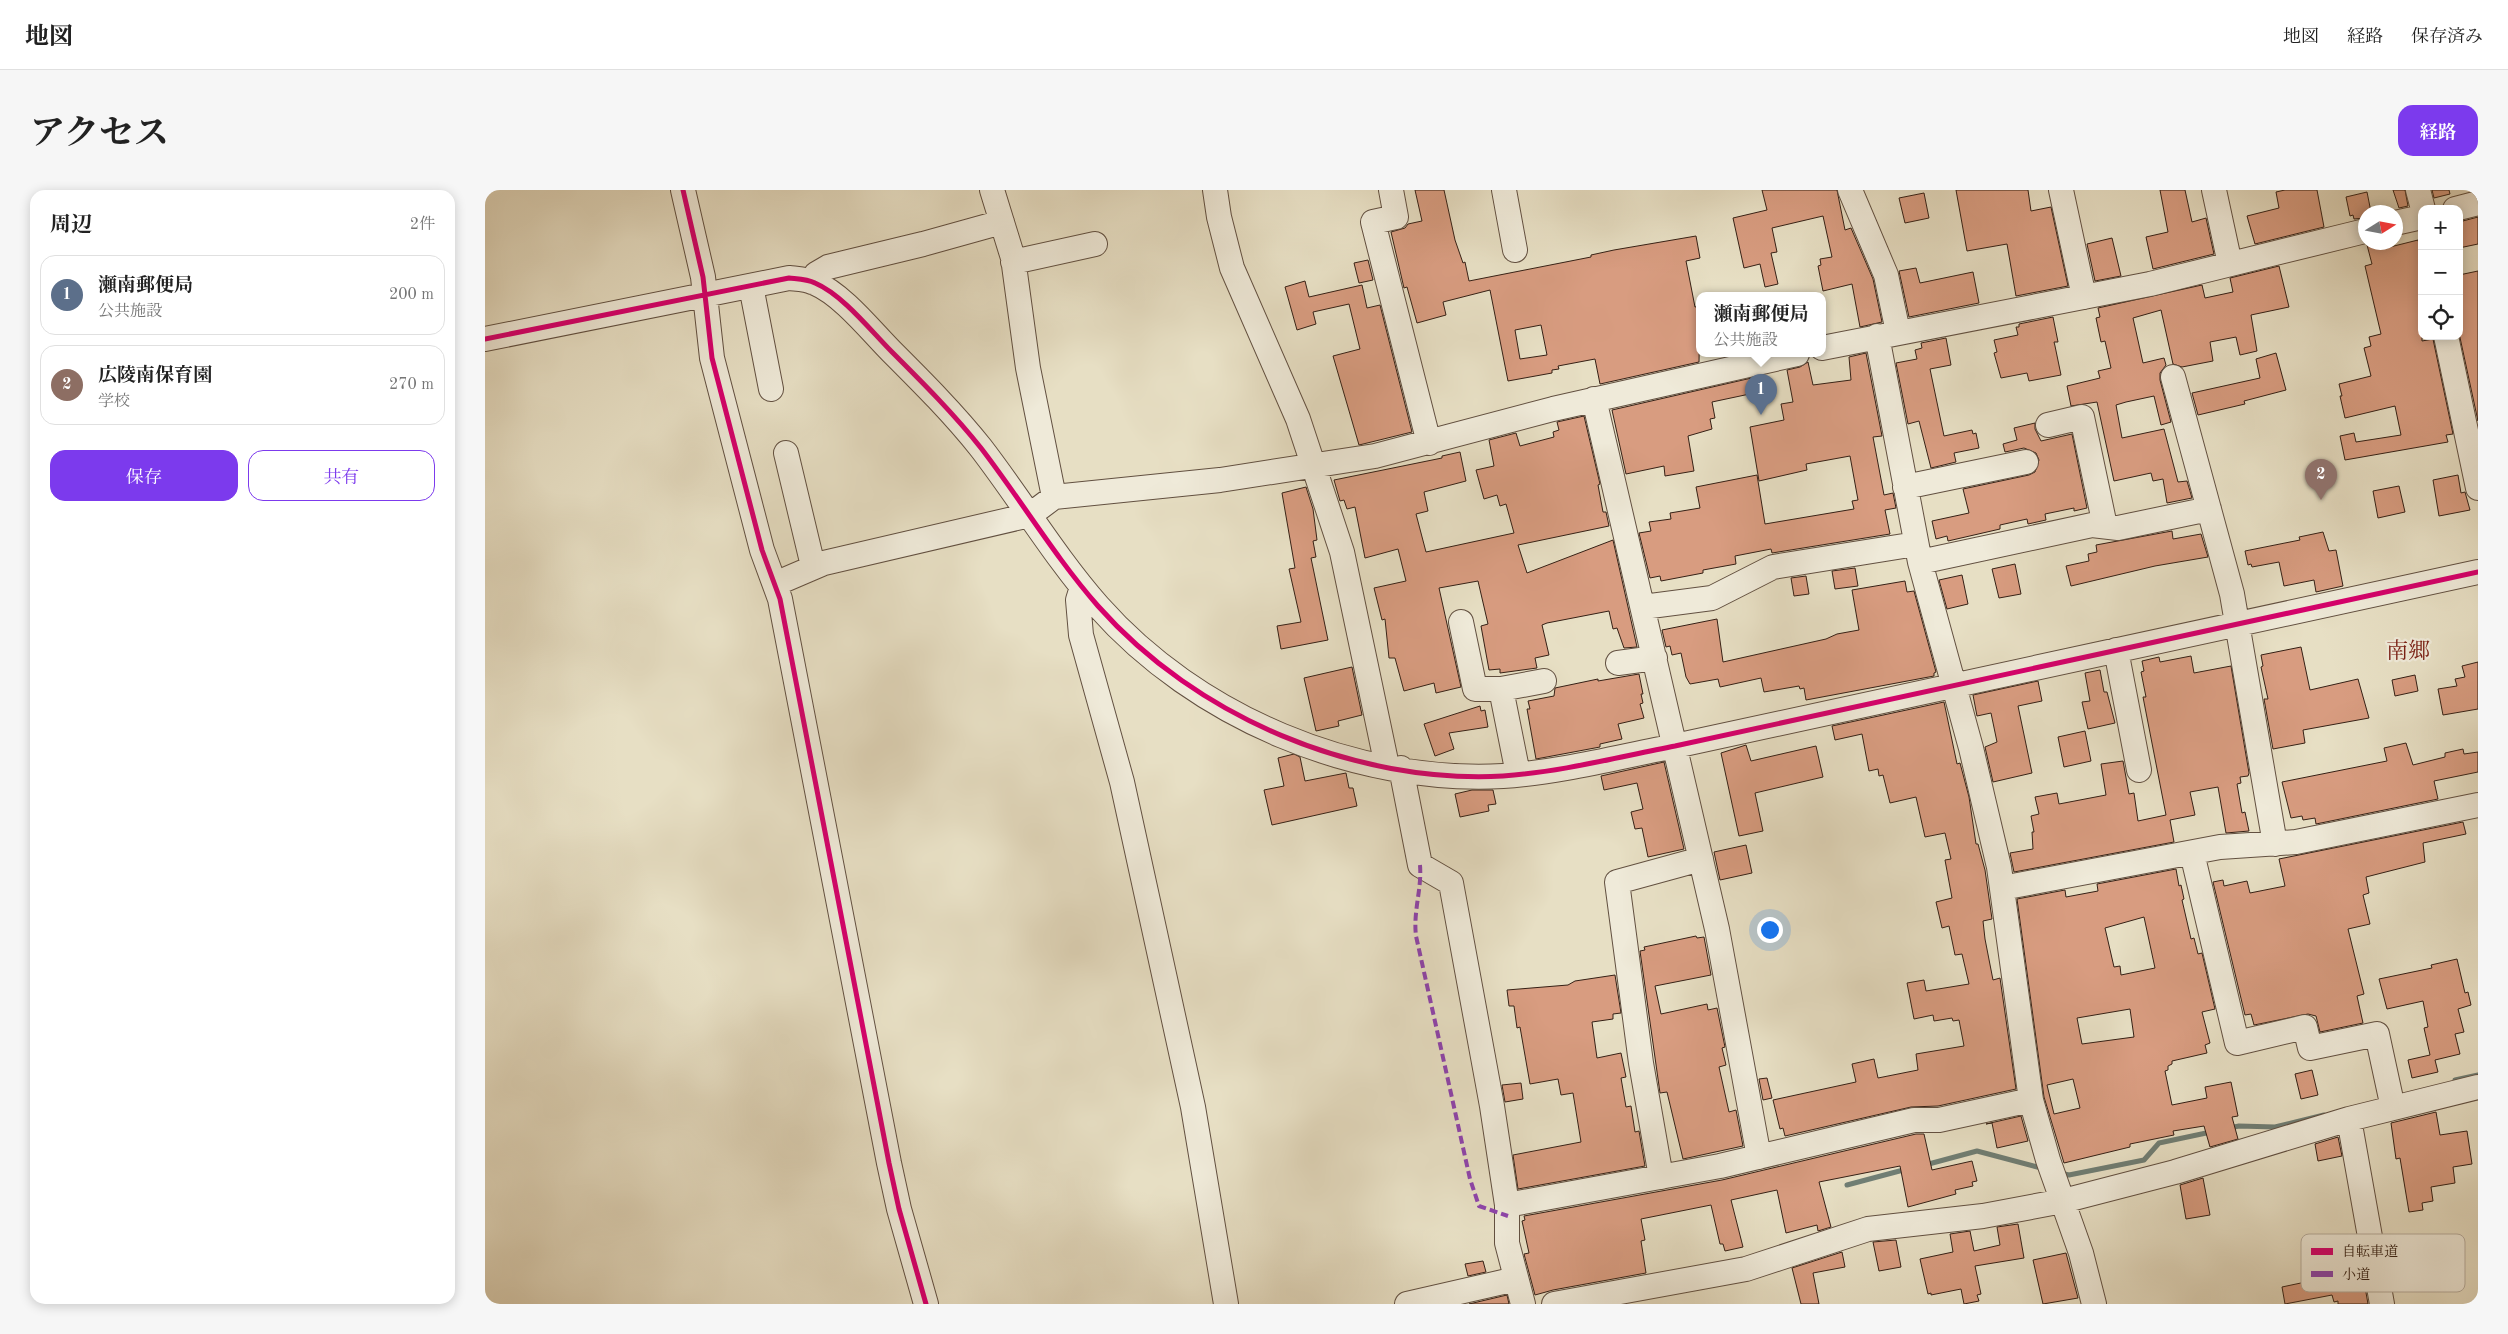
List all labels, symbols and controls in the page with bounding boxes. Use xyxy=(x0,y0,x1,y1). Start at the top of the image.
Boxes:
text: 地図 xyxy=(25,26,73,50)
text: 地図 xyxy=(2283,28,2319,46)
text: 経路 xyxy=(2347,28,2383,46)
text: 保存済み xyxy=(2411,28,2483,46)
button: 経路 xyxy=(2398,105,2478,156)
text: アクセス xyxy=(30,117,169,152)
north arrow xyxy=(2358,205,2403,250)
map controls xyxy=(2418,205,2463,340)
button: + xyxy=(2418,205,2463,250)
text: 周辺 xyxy=(50,215,92,236)
text: 2件 xyxy=(410,217,435,233)
button: − xyxy=(2418,250,2463,295)
text: 瀬南郵便局 xyxy=(98,277,193,296)
text: 1 xyxy=(62,287,72,303)
text: 200 m xyxy=(389,287,434,303)
popup xyxy=(1696,292,1826,357)
button: locate xyxy=(2418,295,2463,340)
text: 公共施設 xyxy=(98,304,162,320)
text: 瀬南郵便局 xyxy=(1713,306,1809,325)
text: 公共施設 xyxy=(1713,333,1778,349)
text: 広陵南保育園 xyxy=(98,367,212,386)
pin: 1 xyxy=(1745,374,1777,415)
text: 2 xyxy=(62,377,72,393)
text: 270 m xyxy=(389,377,434,393)
text: 学校 xyxy=(98,394,130,410)
button: 保存 xyxy=(50,450,238,501)
button: 共有 xyxy=(248,450,435,501)
pin: 2 xyxy=(2305,459,2337,500)
district label: 南郷 xyxy=(2386,639,2430,663)
your location xyxy=(1757,917,1783,943)
legend xyxy=(2301,1234,2465,1292)
text: 自転車道 xyxy=(2342,1244,2398,1259)
text: 小道 xyxy=(2342,1267,2370,1282)

